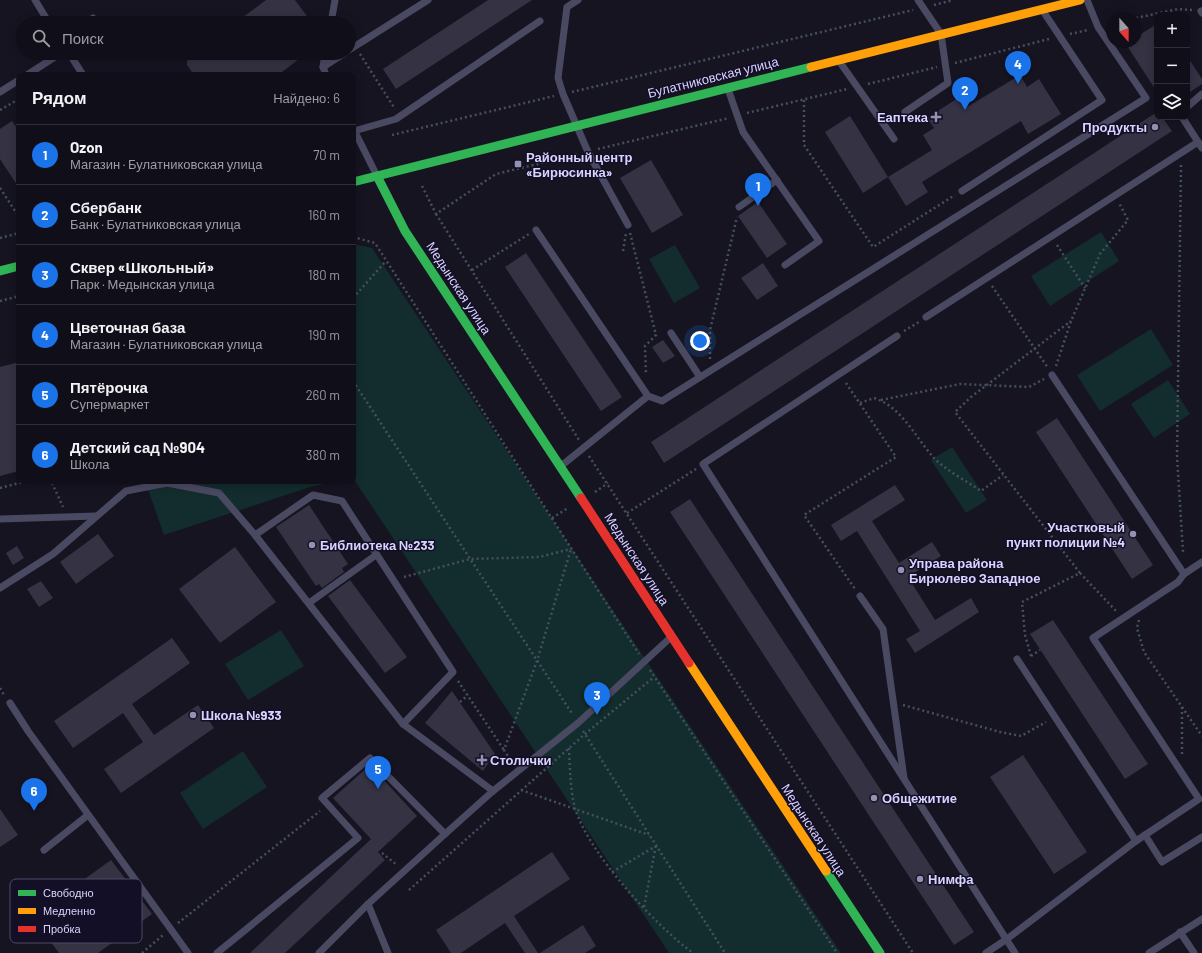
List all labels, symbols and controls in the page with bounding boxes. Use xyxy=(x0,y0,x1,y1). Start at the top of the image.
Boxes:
north arrow xyxy=(1106,12,1142,48)
map controls xyxy=(1154,12,1190,120)
button: + xyxy=(1154,12,1190,48)
search box xyxy=(16,16,356,60)
icon: search xyxy=(30,27,52,49)
text: Поиск xyxy=(62,29,104,47)
button: − xyxy=(1154,48,1190,84)
pin: 4 xyxy=(1005,51,1031,84)
street label: Булатниковская улица xyxy=(646,53,781,101)
pin: 2 xyxy=(952,77,978,110)
button: layers xyxy=(1154,84,1190,120)
text: Рядом xyxy=(32,87,87,107)
text: Найдено: 6 xyxy=(273,90,340,106)
place label: Еаптека xyxy=(877,109,929,125)
marker: Еаптека xyxy=(931,112,941,122)
place label: Продукты xyxy=(1082,119,1147,135)
marker: Продукты xyxy=(1150,122,1160,132)
text: Ozon xyxy=(70,138,103,156)
text: 1 xyxy=(43,147,47,163)
text: 70 m xyxy=(313,147,340,163)
place label: Районный центр «Бирюсинка» xyxy=(526,149,633,180)
text: Магазин · Булатниковская улица xyxy=(70,156,262,172)
marker: Районный центр «Бирюсинка» xyxy=(513,159,523,169)
pin: 1 xyxy=(745,173,771,206)
text: Сбербанк xyxy=(70,198,142,216)
text: 2 xyxy=(41,207,49,223)
text: 160 m xyxy=(308,207,340,223)
text: Банк · Булатниковская улица xyxy=(70,216,241,232)
street label: Медынская улица xyxy=(423,239,495,338)
text: Сквер «Школьный» xyxy=(70,258,214,276)
text: 3 xyxy=(41,267,49,283)
text: 180 m xyxy=(308,267,340,283)
text: Парк · Медынская улица xyxy=(70,276,215,292)
text: Цветочная база xyxy=(70,318,185,336)
text: 4 xyxy=(41,327,49,343)
text: 190 m xyxy=(308,327,340,343)
your location xyxy=(690,331,710,351)
text: Магазин · Булатниковская улица xyxy=(70,336,262,352)
text: Пятёрочка xyxy=(70,378,148,396)
text: 5 xyxy=(41,387,49,403)
text: 260 m xyxy=(306,387,340,403)
text: Супермаркет xyxy=(70,396,149,412)
text: Детский сад №904 xyxy=(70,438,205,456)
text: 6 xyxy=(42,447,48,463)
text: 380 m xyxy=(306,447,340,463)
text: Школа xyxy=(70,456,110,472)
street label: Медынская улица xyxy=(601,510,673,609)
place label: Участковый пункт полиции №4 xyxy=(1006,519,1125,550)
marker: Участковый пункт полиции №4 xyxy=(1128,529,1138,539)
place label: Библиотека №233 xyxy=(320,537,434,553)
marker: Библиотека №233 xyxy=(307,540,317,550)
place label: Управа района Бирюлево Западное xyxy=(909,555,1040,586)
marker: Управа района Бирюлево Западное xyxy=(896,565,906,575)
pin: 3 xyxy=(584,682,610,715)
place label: Школа №933 xyxy=(201,707,282,723)
marker: Школа №933 xyxy=(188,710,198,720)
place label: Столички xyxy=(490,752,552,768)
marker: Столички xyxy=(477,755,487,765)
pin: 5 xyxy=(365,756,391,789)
pin: 6 xyxy=(21,778,47,811)
street label: Медынская улица xyxy=(778,781,850,880)
place label: Общежитие xyxy=(882,790,957,806)
marker: Общежитие xyxy=(869,793,879,803)
place label: Нимфа xyxy=(928,871,974,887)
marker: Нимфа xyxy=(915,874,925,884)
legend xyxy=(10,879,142,943)
text: Свободно xyxy=(43,886,94,899)
text: Медленно xyxy=(43,904,95,917)
text: Пробка xyxy=(43,922,81,935)

